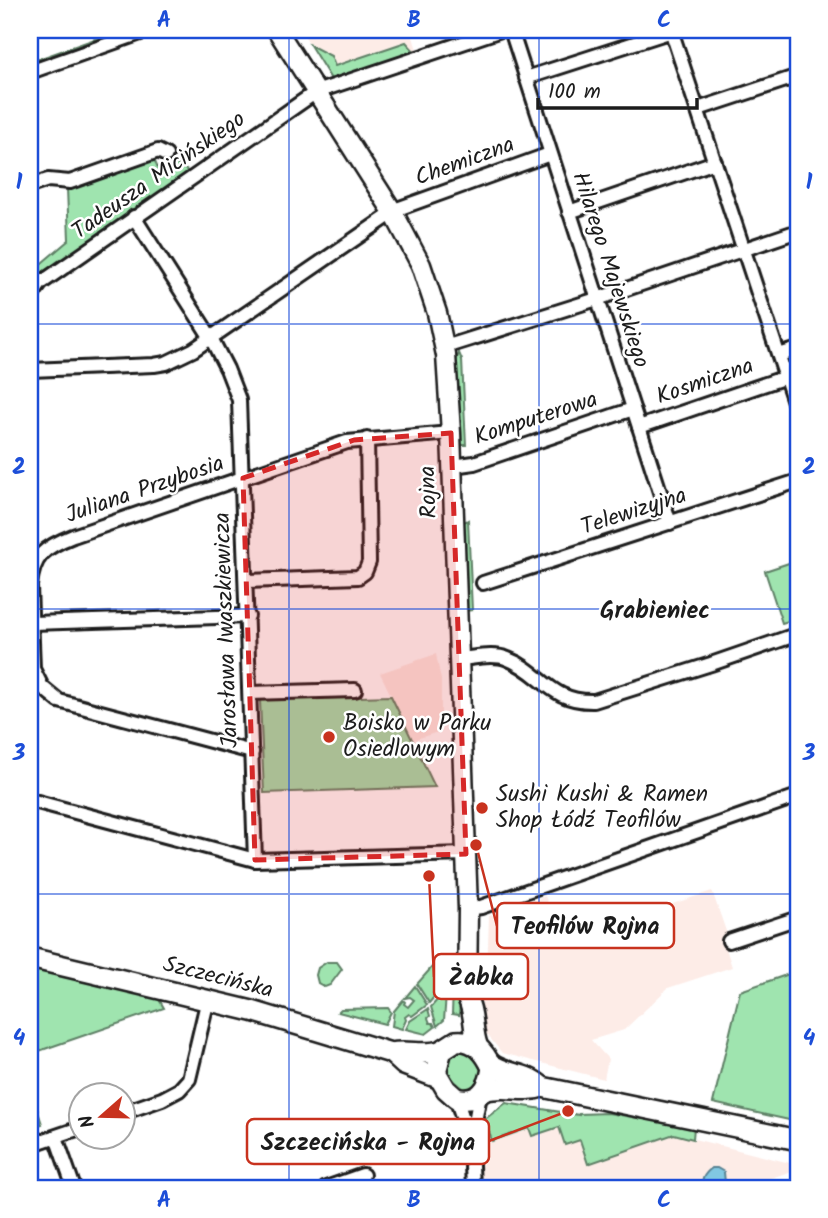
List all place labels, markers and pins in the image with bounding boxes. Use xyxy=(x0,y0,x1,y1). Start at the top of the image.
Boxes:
place label: Boisko w Parku Osiedlowym xyxy=(343,706,491,768)
marker: Boisko w Parku Osiedlowym xyxy=(321,729,337,745)
place label: Sushi Kushi & Ramen Shop Łódź Teofilów xyxy=(496,777,708,839)
marker: Sushi Kushi & Ramen Shop Łódź Teofilów xyxy=(474,800,490,816)
callout: Teofilów Rojna xyxy=(497,903,674,948)
callout: Żabka xyxy=(434,954,528,999)
callout: Szczecińska - Rojna xyxy=(247,1119,489,1164)

